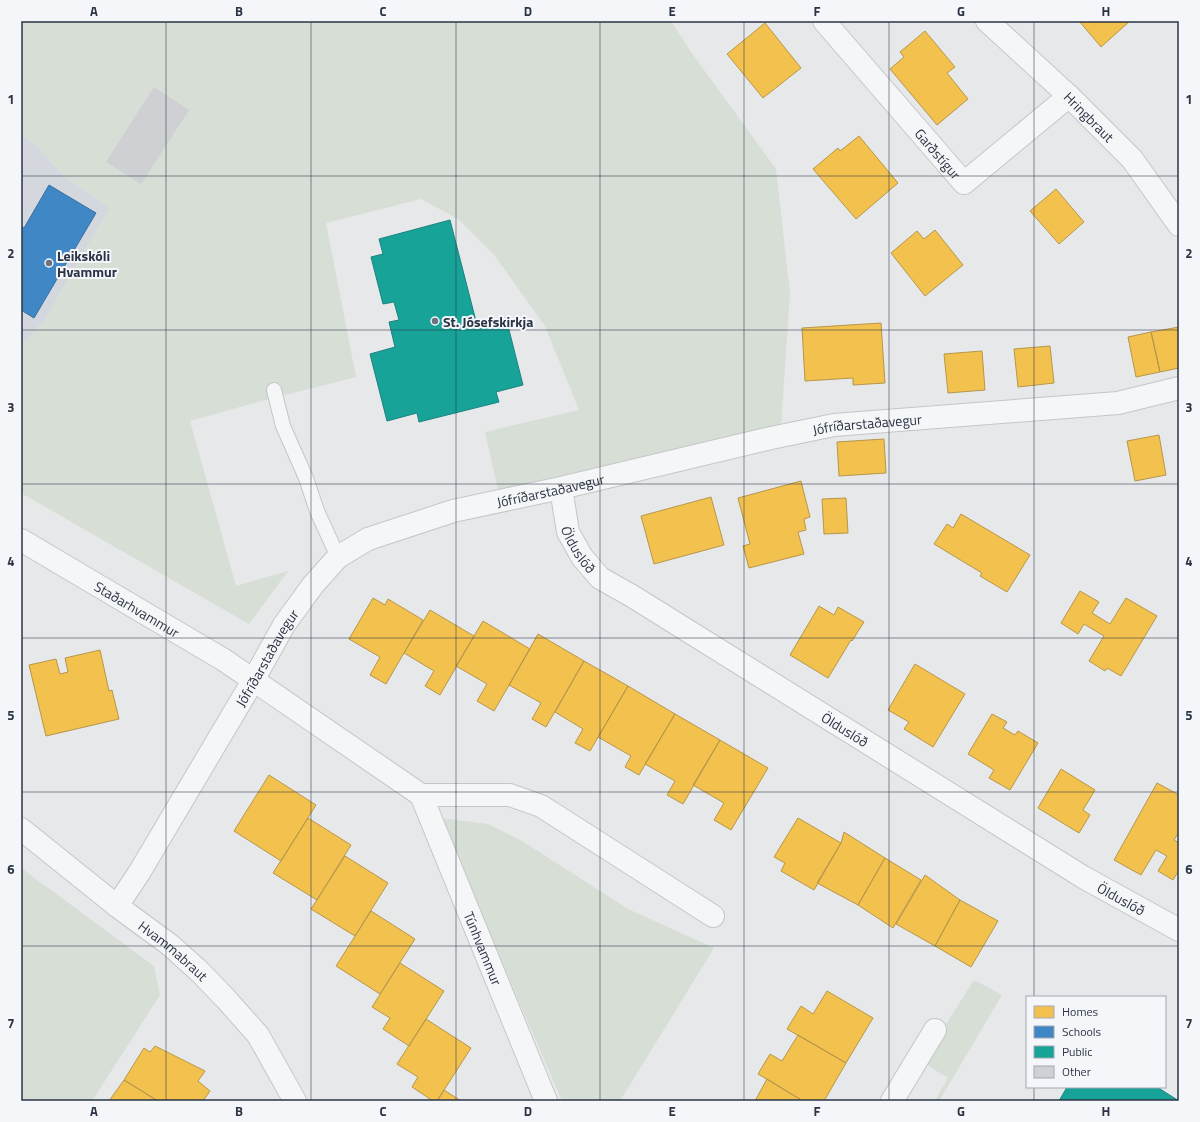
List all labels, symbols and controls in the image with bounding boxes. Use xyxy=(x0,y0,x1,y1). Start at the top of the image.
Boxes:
text: A xyxy=(90,1,98,21)
text: B xyxy=(235,1,243,21)
text: C xyxy=(379,1,387,21)
text: D xyxy=(524,1,532,21)
text: E xyxy=(668,1,676,21)
text: F xyxy=(814,1,821,21)
text: G xyxy=(957,1,965,21)
text: H xyxy=(1102,1,1110,21)
street label: Hringbraut xyxy=(1059,86,1119,146)
text: 1 xyxy=(7,89,15,109)
text: 1 xyxy=(1185,89,1193,109)
street label: Garðstígur xyxy=(910,123,967,184)
text: 2 xyxy=(7,243,15,263)
text: 2 xyxy=(1185,243,1193,263)
place label: Leikskóli Hvammur xyxy=(57,245,117,282)
marker: Leikskóli Hvammur xyxy=(44,258,54,268)
place label: St. Jósefskirkja xyxy=(443,311,533,332)
marker: St. Jósefskirkja xyxy=(430,316,440,326)
text: 3 xyxy=(7,397,15,417)
text: 3 xyxy=(1185,397,1193,417)
street label: Jófríðarstaðavegur xyxy=(810,408,923,440)
street label: Jófríðarstaðavegur xyxy=(495,468,606,512)
street label: Ölduslóð xyxy=(557,525,602,577)
text: 4 xyxy=(7,551,15,571)
text: 4 xyxy=(1185,551,1193,571)
street label: Staðarhvammur xyxy=(91,575,184,642)
street label: Jófríðarstaðavegur xyxy=(230,604,303,710)
text: 5 xyxy=(7,705,15,725)
text: 5 xyxy=(1185,705,1193,725)
street label: Ölduslóð xyxy=(818,706,873,752)
text: 6 xyxy=(7,859,15,879)
text: 6 xyxy=(1185,859,1193,879)
street label: Ölduslóð xyxy=(1094,876,1149,920)
street label: Túnhvammur xyxy=(459,908,508,988)
street label: Hvammabraut xyxy=(134,915,213,985)
legend xyxy=(1026,996,1166,1088)
text: Homes xyxy=(1062,1002,1098,1021)
text: 7 xyxy=(7,1013,15,1033)
text: 7 xyxy=(1185,1013,1193,1033)
text: Schools xyxy=(1062,1022,1102,1041)
text: Public xyxy=(1062,1042,1092,1061)
text: Other xyxy=(1062,1062,1091,1081)
text: A xyxy=(90,1101,98,1121)
text: B xyxy=(235,1101,243,1121)
text: C xyxy=(379,1101,387,1121)
text: D xyxy=(524,1101,532,1121)
text: E xyxy=(668,1101,676,1121)
text: F xyxy=(814,1101,821,1121)
text: G xyxy=(957,1101,965,1121)
text: H xyxy=(1102,1101,1110,1121)

